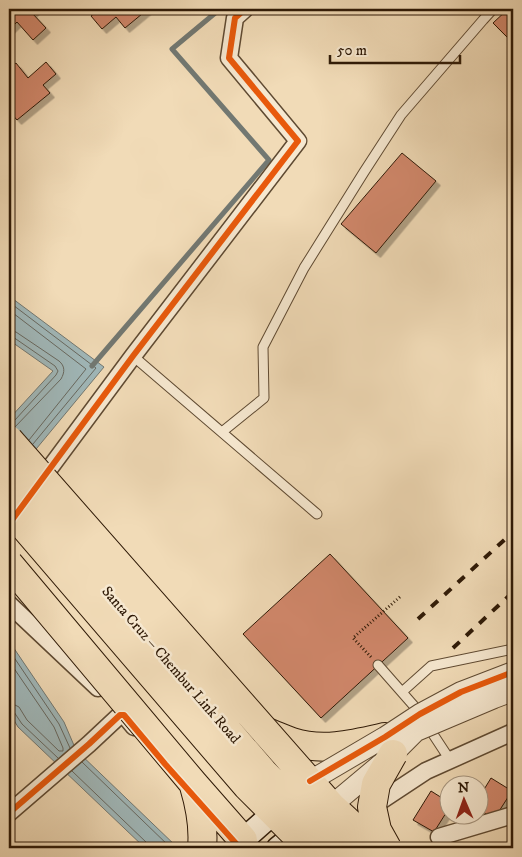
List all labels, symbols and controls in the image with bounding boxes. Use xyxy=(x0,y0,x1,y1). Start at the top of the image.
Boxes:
scale bar xyxy=(330,32,460,64)
text: 50 m xyxy=(337,41,367,60)
street label: Santa Cruz – Chembur Link Road xyxy=(97,582,245,748)
north arrow xyxy=(440,774,490,824)
text: N xyxy=(458,779,470,797)

